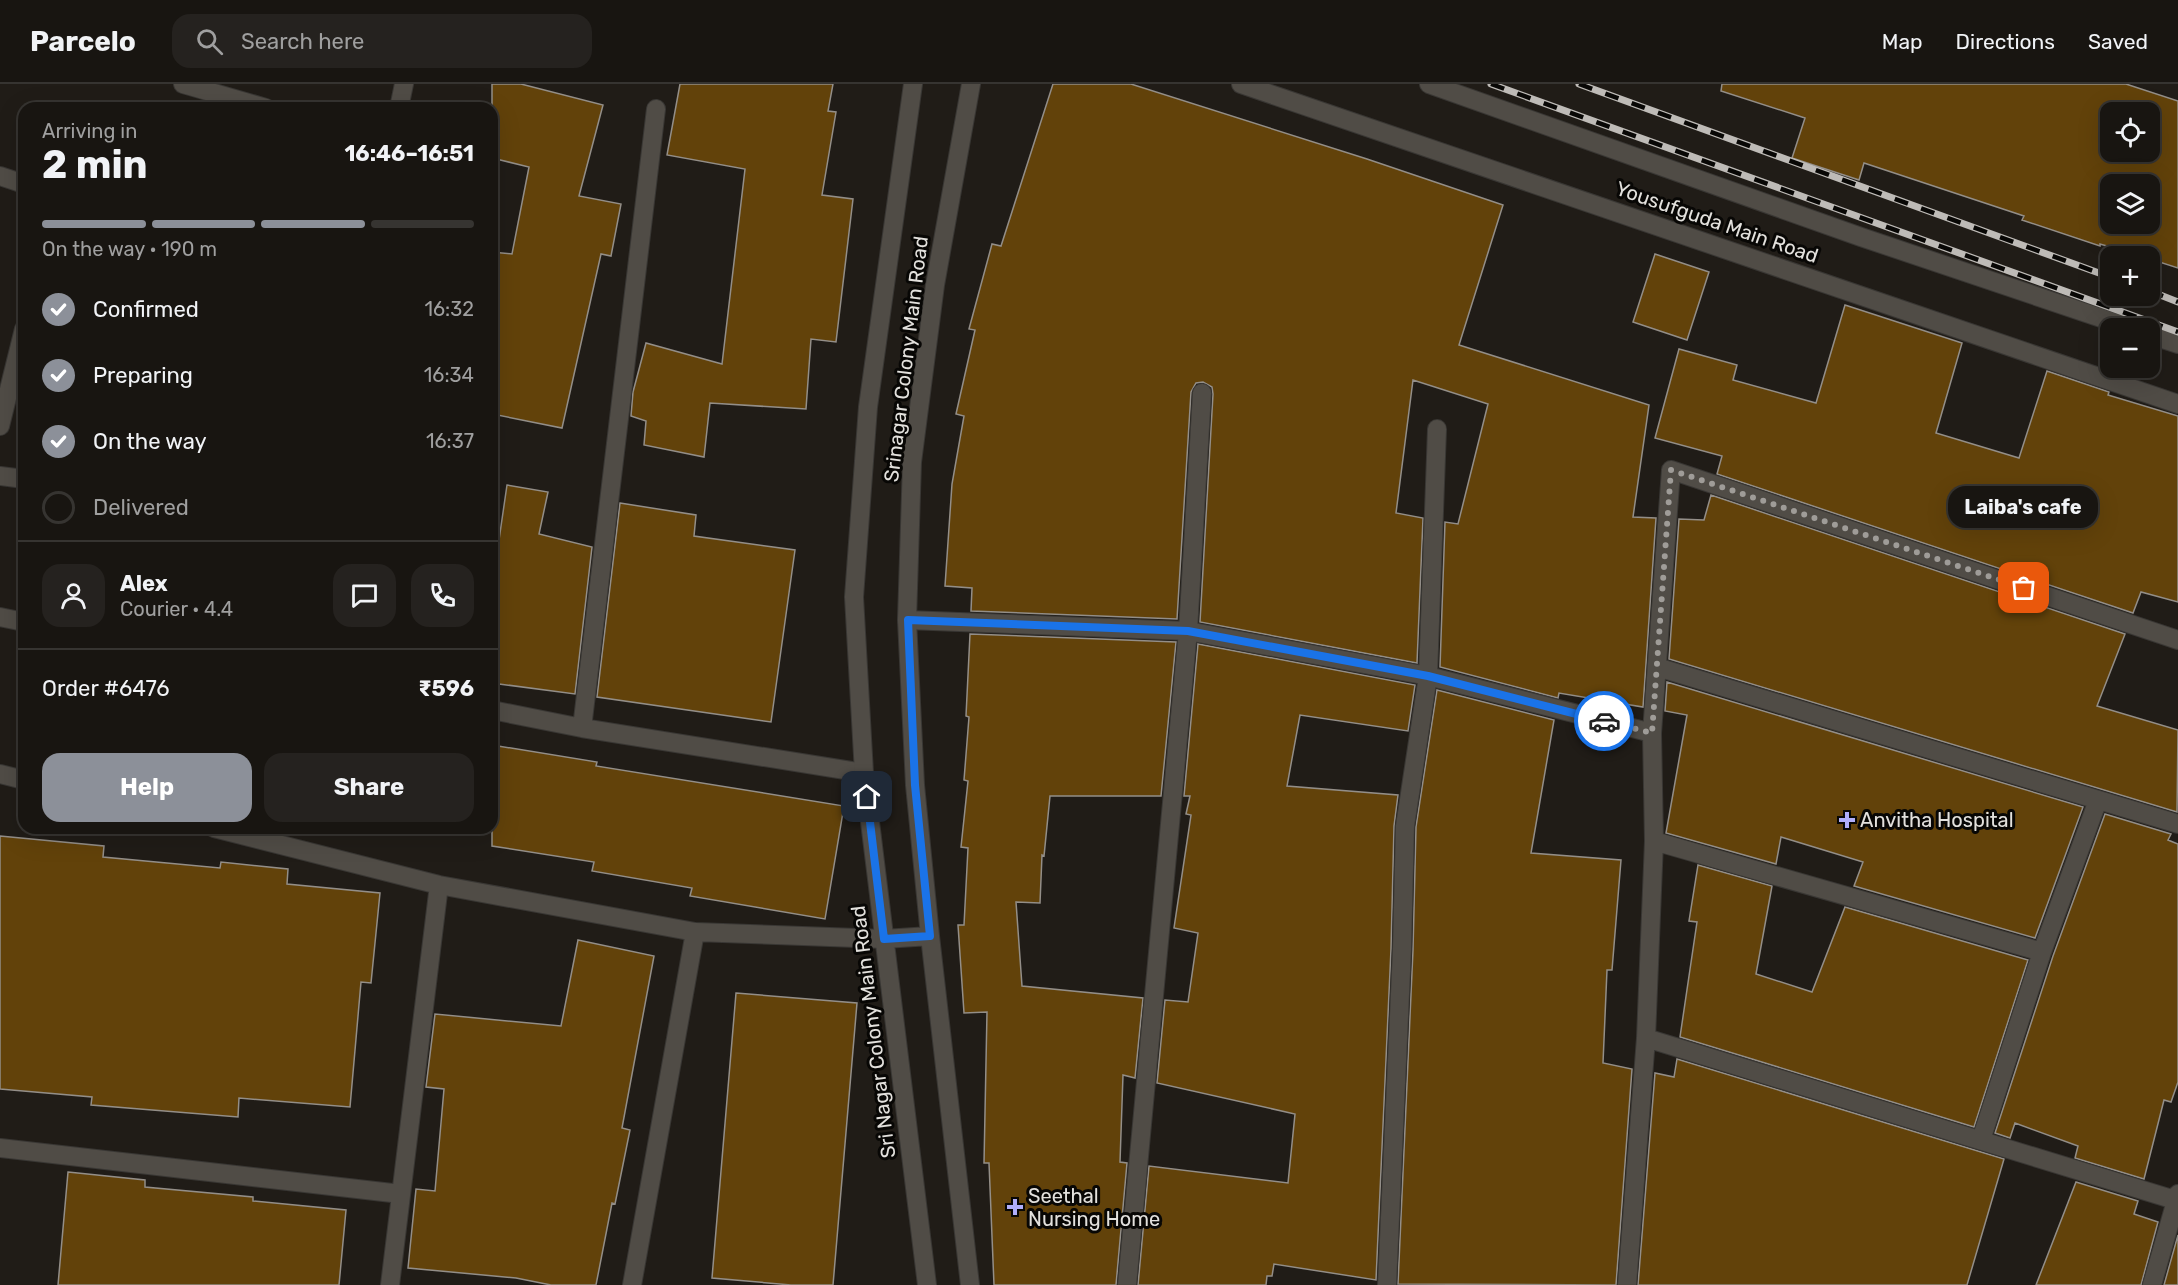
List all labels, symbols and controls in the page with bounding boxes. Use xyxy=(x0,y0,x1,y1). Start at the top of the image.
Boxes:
search box xyxy=(172,14,592,68)
text: Parcelo xyxy=(30,25,136,58)
icon: search xyxy=(193,25,226,58)
text: Search here xyxy=(241,28,364,55)
text: Map xyxy=(1882,29,1923,54)
text: Directions xyxy=(1956,29,2055,54)
text: Saved xyxy=(2088,29,2148,54)
map controls xyxy=(2100,102,2160,378)
button: locate xyxy=(2100,102,2160,162)
text: Arriving in xyxy=(42,119,137,143)
text: 16:46–16:51 xyxy=(344,140,474,167)
text: 2 min xyxy=(42,142,148,188)
button: layers xyxy=(2100,174,2160,234)
street label: Yousufguda Main Road xyxy=(1613,176,1821,268)
street label: Srinagar Colony Main Road xyxy=(879,235,933,483)
text: On the way · 190 m xyxy=(42,237,217,261)
button: + xyxy=(2100,246,2160,306)
icon: check xyxy=(42,293,75,326)
text: Confirmed xyxy=(93,296,199,323)
text: 16:32 xyxy=(425,297,474,321)
button: − xyxy=(2100,318,2160,378)
icon: check xyxy=(42,359,75,392)
text: Preparing xyxy=(93,362,193,389)
text: 16:34 xyxy=(424,363,474,387)
icon: check xyxy=(42,425,75,458)
text: On the way xyxy=(93,428,207,455)
text: 16:37 xyxy=(426,429,474,453)
callout: Laiba's cafe xyxy=(1949,486,2099,528)
text: Delivered xyxy=(93,494,189,521)
text: Laiba's cafe xyxy=(1964,495,2082,519)
pin xyxy=(1998,562,2049,613)
button: person xyxy=(42,564,105,627)
button: chat xyxy=(333,564,396,627)
button: phone xyxy=(411,564,474,627)
text: Alex xyxy=(120,570,168,597)
icon: bag xyxy=(2007,571,2040,604)
text: Courier · 4.4 xyxy=(120,597,233,621)
text: Order #6476 xyxy=(42,675,169,702)
text: ₹596 xyxy=(418,675,474,702)
courier xyxy=(1574,691,1634,751)
icon: car xyxy=(1588,705,1621,738)
button: Help xyxy=(42,753,252,822)
button: Share xyxy=(264,753,474,822)
pin xyxy=(841,771,892,822)
icon: home xyxy=(850,780,883,813)
place label: Anvitha Hospital xyxy=(1860,808,2014,832)
marker: Anvitha Hospital xyxy=(1838,811,1856,829)
street label: Sri Nagar Colony Main Road xyxy=(846,904,900,1160)
place label: Seethal Nursing Home xyxy=(1028,1184,1160,1231)
marker: Seethal Nursing Home xyxy=(1006,1198,1024,1216)

